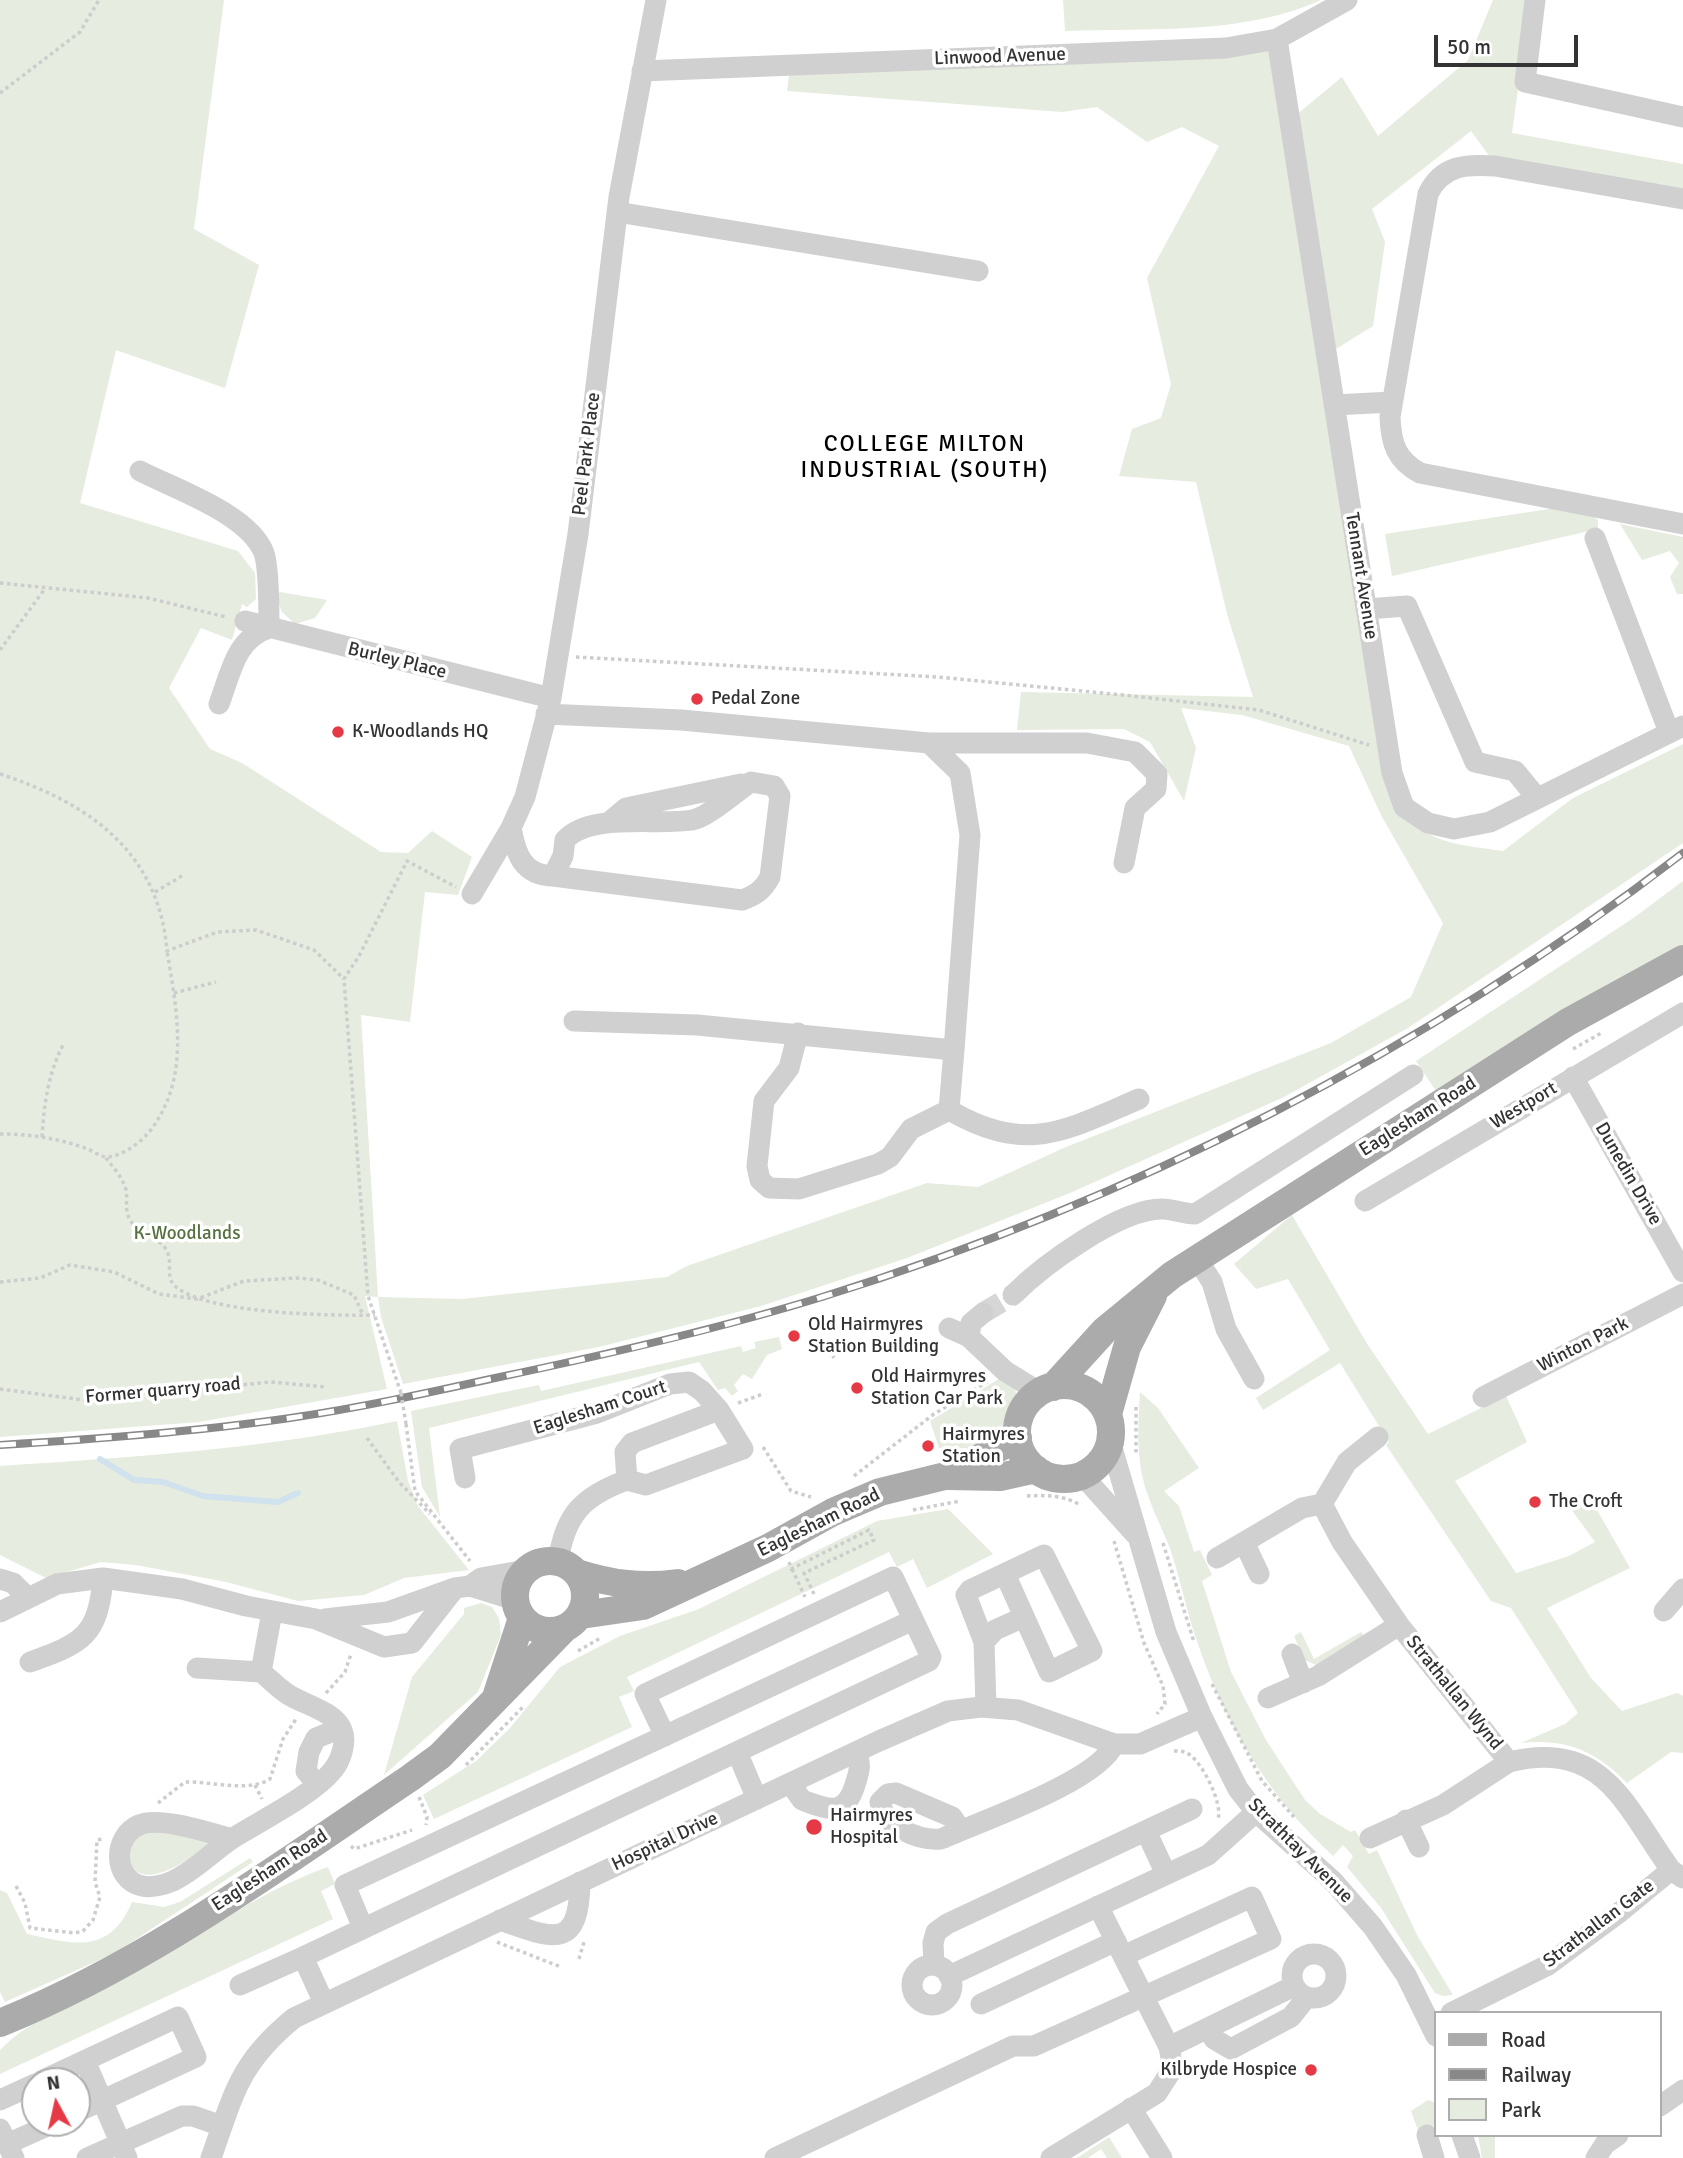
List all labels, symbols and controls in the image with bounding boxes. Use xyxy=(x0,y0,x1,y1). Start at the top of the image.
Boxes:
scale bar xyxy=(1438,21,1582,65)
text: 50 m xyxy=(1447,34,1491,60)
street label: Linwood Avenue xyxy=(934,43,1066,71)
street label: Peel Park Place xyxy=(568,391,606,517)
district label: COLLEGE MILTON INDUSTRIAL (SOUTH) xyxy=(803,431,1047,485)
street label: Tennant Avenue xyxy=(1340,511,1382,641)
street label: Burley Place xyxy=(345,638,449,684)
place label: Pedal Zone xyxy=(711,688,800,710)
marker: Pedal Zone xyxy=(689,691,705,707)
place label: K-Woodlands HQ xyxy=(352,721,488,743)
marker: K-Woodlands HQ xyxy=(330,724,346,740)
street label: Eaglesham Road xyxy=(1355,1072,1481,1162)
street label: Westport xyxy=(1486,1077,1562,1135)
street label: Dunedin Drive xyxy=(1589,1119,1667,1229)
park label: K-Woodlands xyxy=(134,1223,240,1245)
street label: Winton Park xyxy=(1534,1312,1632,1378)
place label: Old Hairmyres Station Building xyxy=(808,1314,939,1358)
marker: Old Hairmyres Station Building xyxy=(786,1328,802,1344)
place label: Old Hairmyres Station Car Park xyxy=(871,1366,1003,1410)
street label: Former quarry road xyxy=(84,1373,242,1409)
street label: Eaglesham Court xyxy=(531,1376,669,1440)
marker: Old Hairmyres Station Car Park xyxy=(849,1380,865,1396)
place label: Hairmyres Station xyxy=(942,1424,1025,1468)
marker: Hairmyres Station xyxy=(920,1438,936,1454)
street label: Eaglesham Road xyxy=(754,1484,884,1562)
place label: The Croft xyxy=(1549,1491,1623,1513)
marker: The Croft xyxy=(1527,1494,1543,1510)
street label: Strathallan Wynd xyxy=(1401,1631,1507,1755)
street label: Strathtay Avenue xyxy=(1243,1794,1357,1908)
place label: Hairmyres Hospital xyxy=(830,1805,913,1849)
street label: Hospital Drive xyxy=(608,1807,722,1877)
marker: Hairmyres Hospital xyxy=(804,1817,824,1837)
street label: Eaglesham Road xyxy=(208,1825,332,1917)
street label: Strathallan Gate xyxy=(1539,1875,1659,1973)
legend xyxy=(1434,2011,1662,2137)
text: Road xyxy=(1501,2027,1546,2053)
place label: Kilbryde Hospice xyxy=(1160,2059,1297,2081)
marker: Kilbryde Hospice xyxy=(1303,2062,1319,2078)
text: Railway xyxy=(1501,2062,1571,2088)
north arrow xyxy=(21,2067,91,2137)
text: N xyxy=(45,2070,62,2096)
text: Park xyxy=(1501,2097,1541,2123)

